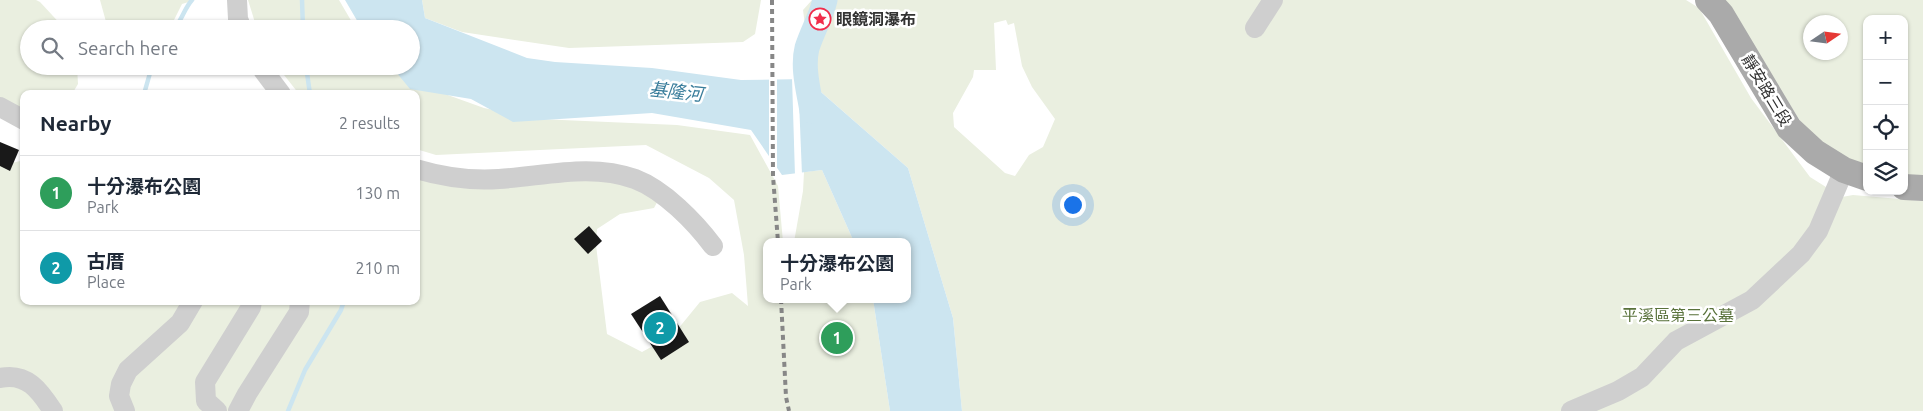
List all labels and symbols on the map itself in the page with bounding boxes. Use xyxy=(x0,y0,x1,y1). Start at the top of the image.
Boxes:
place icon: 眼鏡洞瀑布 xyxy=(808,7,832,31)
place label: 眼鏡洞瀑布 xyxy=(836,10,916,28)
north arrow xyxy=(1803,15,1848,60)
street label: 靜安路三段 xyxy=(1739,51,1795,129)
water label: 基隆河 xyxy=(648,78,707,104)
your location xyxy=(1060,192,1086,218)
park label: 平溪區第三公墓 xyxy=(1622,306,1734,324)
pin: 2 xyxy=(644,309,676,347)
pin: 1 xyxy=(821,319,853,357)

